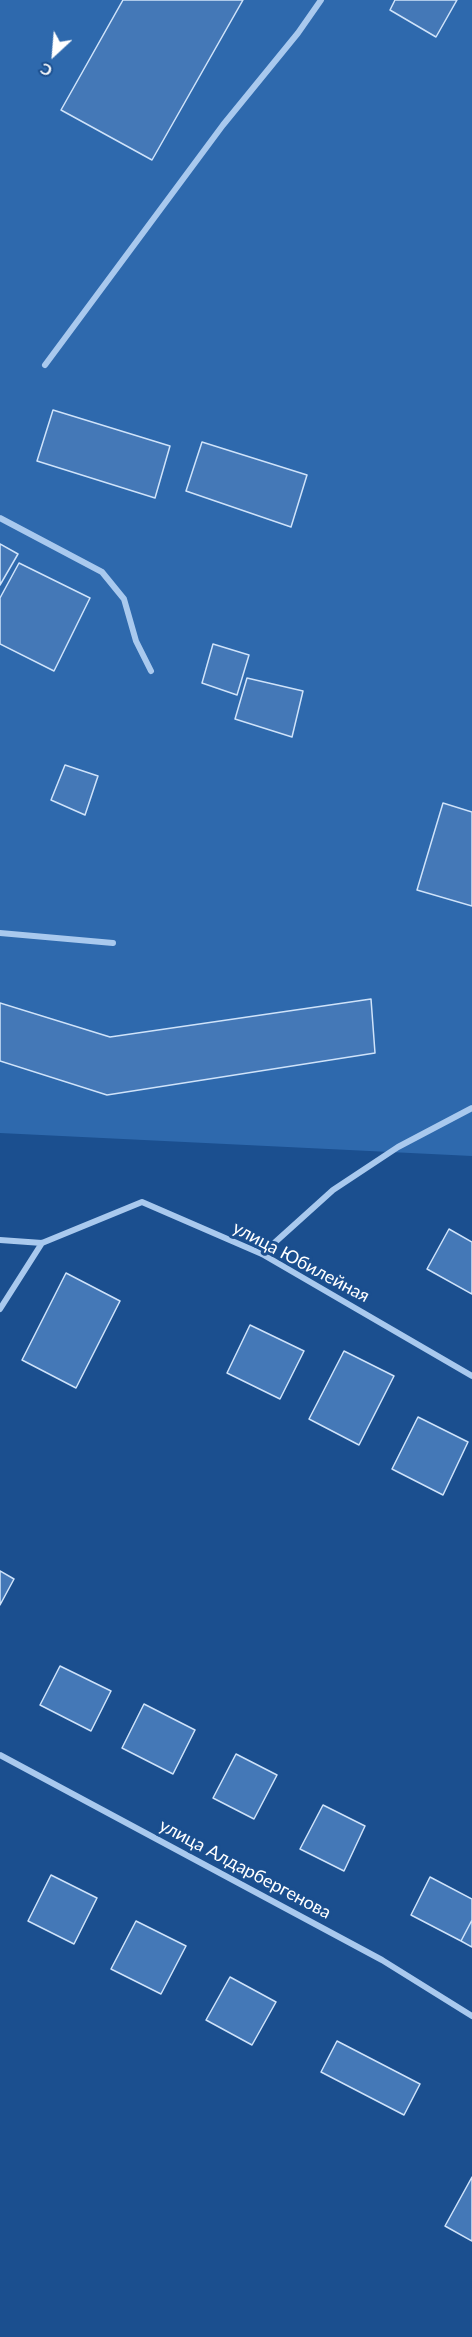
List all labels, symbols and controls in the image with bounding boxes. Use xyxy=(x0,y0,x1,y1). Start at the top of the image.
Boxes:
north arrow xyxy=(24,24,84,84)
text: С xyxy=(37,60,55,81)
street label: улица Юбилейная xyxy=(229,1217,373,1307)
street label: улица Алдарбергенова xyxy=(155,1814,335,1924)

